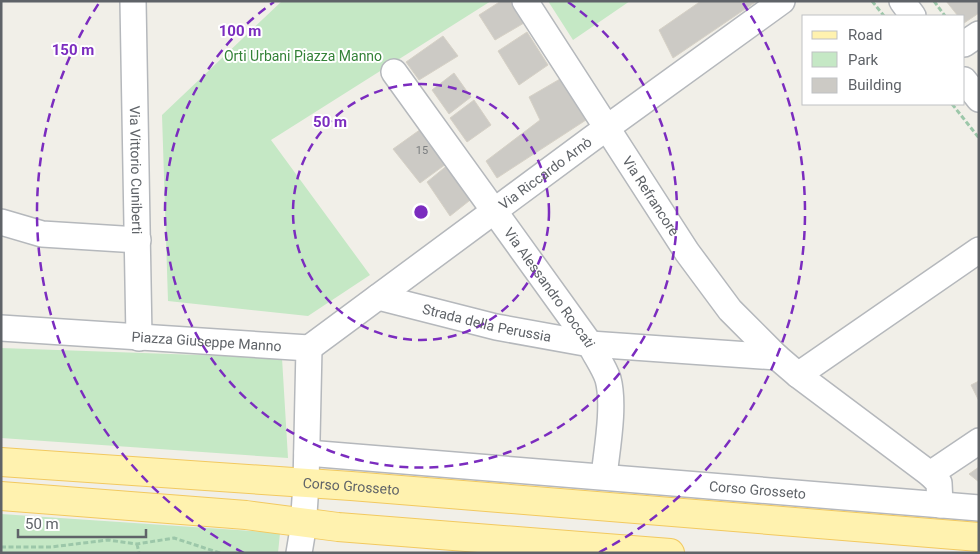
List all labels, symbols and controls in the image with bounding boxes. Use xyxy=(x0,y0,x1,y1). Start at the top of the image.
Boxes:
legend xyxy=(802,15,965,105)
text: 100 m xyxy=(219,22,261,40)
text: Road xyxy=(848,26,882,44)
text: 150 m xyxy=(52,41,94,59)
park label: Orti Urbani Piazza Manno xyxy=(224,48,382,64)
text: Park xyxy=(848,51,879,69)
text: Building xyxy=(848,76,902,94)
street label: Via Vittorio Cuniberti xyxy=(127,105,145,235)
text: 50 m xyxy=(313,113,347,131)
street label: Via Riccardo Arnò xyxy=(496,134,595,213)
house number: 15 xyxy=(416,144,428,157)
street label: Via Refrancore xyxy=(619,153,682,239)
centre of rings xyxy=(412,203,430,221)
street label: Via Alessandro Roccati xyxy=(501,225,598,350)
street label: Strada della Perussia xyxy=(421,301,553,345)
street label: Piazza Giuseppe Manno xyxy=(131,328,282,354)
street label: Corso Grosseto xyxy=(302,475,400,498)
street label: Corso Grosseto xyxy=(708,478,807,502)
scale bar xyxy=(18,506,145,538)
text: 50 m xyxy=(25,515,59,533)

